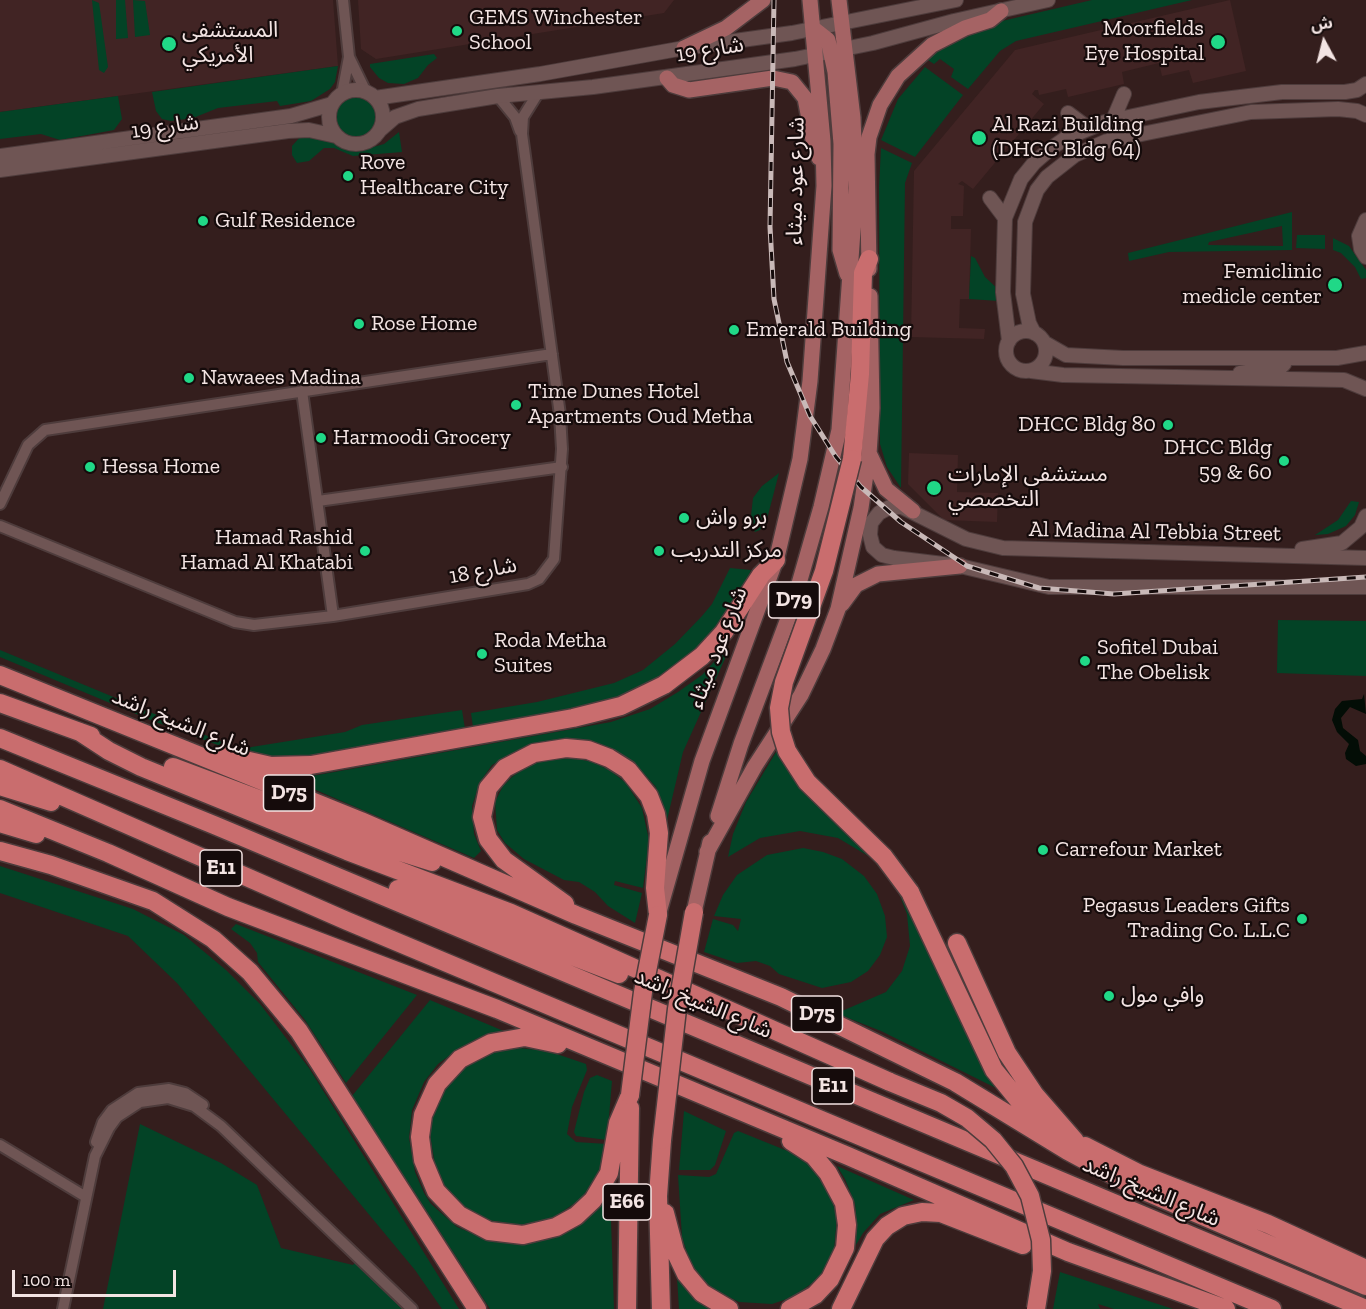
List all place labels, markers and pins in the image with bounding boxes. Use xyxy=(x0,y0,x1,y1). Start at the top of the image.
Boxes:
place label: GEMS Winchester School xyxy=(469,5,642,56)
place label: Moorfields Eye Hospital xyxy=(1085,16,1204,68)
place label: المستشفى الأمريكي xyxy=(182,18,278,70)
marker: GEMS Winchester School xyxy=(450,24,464,38)
marker: Moorfields Eye Hospital xyxy=(1209,33,1227,51)
marker: المستشفى الأمريكي xyxy=(160,35,178,53)
place label: Al Razi Building (DHCC Bldg 64) xyxy=(992,112,1143,164)
marker: Al Razi Building (DHCC Bldg 64) xyxy=(970,129,988,147)
place label: Rove Healthcare City xyxy=(360,150,509,202)
marker: Rove Healthcare City xyxy=(341,169,355,183)
place label: Gulf Residence xyxy=(215,208,355,234)
marker: Gulf Residence xyxy=(196,214,210,228)
place label: Femiclinic medicle center xyxy=(1182,259,1322,310)
marker: Femiclinic medicle center xyxy=(1326,276,1344,294)
place label: Rose Home xyxy=(371,311,477,337)
marker: Rose Home xyxy=(352,317,366,331)
place label: Emerald Building xyxy=(746,317,912,343)
marker: Emerald Building xyxy=(727,323,741,337)
place label: Nawaees Madina xyxy=(201,365,361,391)
marker: Nawaees Madina xyxy=(182,371,196,385)
place label: Time Dunes Hotel Apartments Oud Metha xyxy=(528,379,753,430)
marker: Time Dunes Hotel Apartments Oud Metha xyxy=(509,398,523,412)
place label: DHCC Bldg 80 xyxy=(1018,412,1156,438)
marker: DHCC Bldg 80 xyxy=(1161,418,1175,432)
place label: Harmoodi Grocery xyxy=(333,425,511,451)
marker: Harmoodi Grocery xyxy=(314,431,328,445)
place label: DHCC Bldg 59 & 60 xyxy=(1164,435,1272,487)
place label: Hessa Home xyxy=(102,454,220,480)
marker: DHCC Bldg 59 & 60 xyxy=(1277,454,1291,468)
marker: Hessa Home xyxy=(83,460,97,474)
place label: مستشفى الإمارات التخصصي xyxy=(948,462,1108,514)
marker: مستشفى الإمارات التخصصي xyxy=(925,479,943,497)
place label: برو واش xyxy=(696,505,767,531)
marker: برو واش xyxy=(677,511,691,525)
place label: Hamad Rashid Hamad Al Khatabi xyxy=(180,525,353,576)
place label: مركز التدريب xyxy=(671,538,782,564)
marker: Hamad Rashid Hamad Al Khatabi xyxy=(358,544,372,558)
marker: مركز التدريب xyxy=(652,544,666,558)
place label: Roda Metha Suites xyxy=(494,628,607,680)
place label: Sofitel Dubai The Obelisk xyxy=(1097,635,1218,686)
marker: Roda Metha Suites xyxy=(475,647,489,661)
marker: Sofitel Dubai The Obelisk xyxy=(1078,654,1092,668)
place label: Carrefour Market xyxy=(1055,837,1222,863)
marker: Carrefour Market xyxy=(1036,843,1050,857)
place label: Pegasus Leaders Gifts Trading Co. L.L.C xyxy=(1083,893,1290,944)
marker: Pegasus Leaders Gifts Trading Co. L.L.C xyxy=(1295,912,1309,926)
place label: وافي مول xyxy=(1121,983,1204,1009)
marker: وافي مول xyxy=(1102,989,1116,1003)

